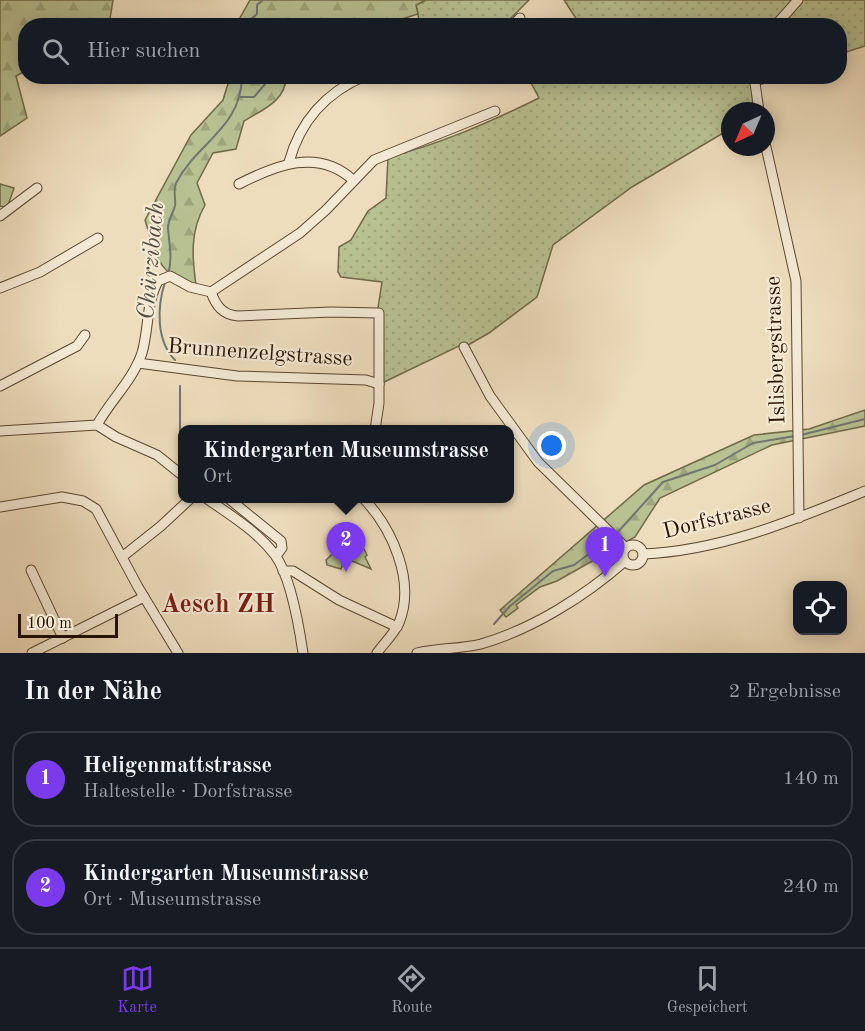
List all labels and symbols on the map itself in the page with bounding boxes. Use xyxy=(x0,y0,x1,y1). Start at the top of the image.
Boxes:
north arrow xyxy=(721,102,775,156)
water label: Chürzibach xyxy=(135,201,169,321)
street label: Islisbergstrasse xyxy=(762,276,790,424)
street label: Brunnenzelgstrasse xyxy=(167,336,353,370)
your location xyxy=(537,431,566,460)
street label: Dorfstrasse xyxy=(661,495,773,543)
pin: 2 xyxy=(326,522,366,572)
pin: 1 xyxy=(586,528,624,577)
district label: Aesch ZH xyxy=(161,592,275,618)
scale bar xyxy=(18,611,118,638)

